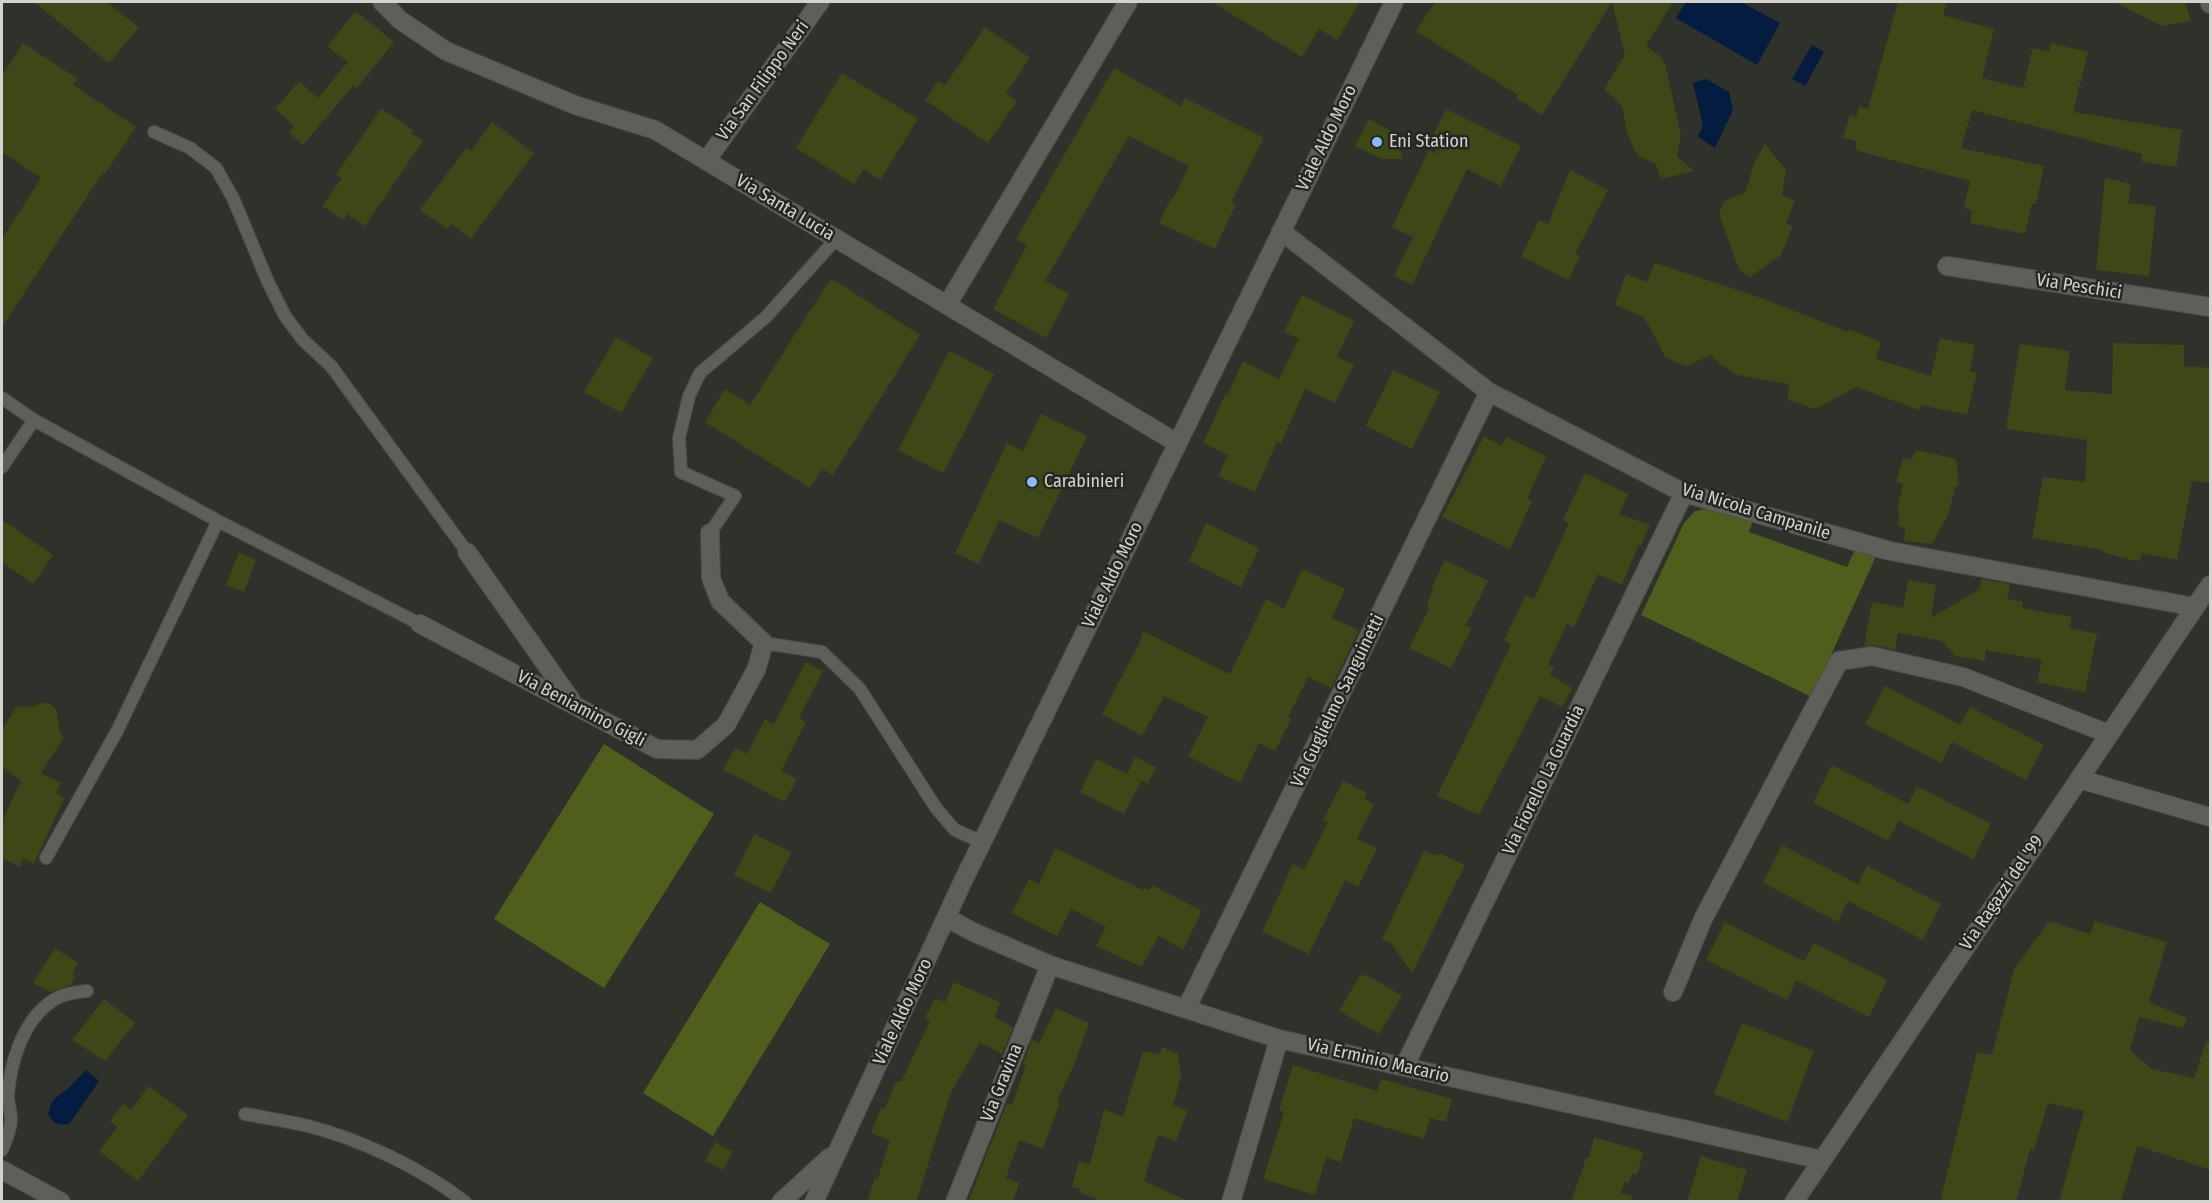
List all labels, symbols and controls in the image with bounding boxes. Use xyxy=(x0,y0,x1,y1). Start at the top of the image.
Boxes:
street label: Via San Filippo Neri xyxy=(712,17,814,145)
street label: Viale Aldo Moro xyxy=(1292,82,1362,194)
place label: Eni Station xyxy=(1389,131,1468,153)
marker: Eni Station xyxy=(1370,135,1384,149)
street label: Via Santa Lucia xyxy=(732,170,838,246)
street label: Via Peschici xyxy=(2035,270,2123,304)
place label: Carabinieri xyxy=(1044,471,1124,493)
marker: Carabinieri xyxy=(1025,475,1039,489)
street label: Via Nicola Campanile xyxy=(1679,479,1833,545)
street label: Viale Aldo Moro xyxy=(1078,519,1148,631)
street label: Via Guglielmo Sanguinetti xyxy=(1287,611,1389,791)
street label: Via Beniamino Gigli xyxy=(513,666,649,752)
street label: Via Fiorello La Guardia xyxy=(1498,702,1590,858)
street label: Via Ragazzi del '99 xyxy=(1956,832,2048,954)
street label: Viale Aldo Moro xyxy=(869,955,937,1069)
street label: Via Erminio Macario xyxy=(1305,1034,1451,1088)
street label: Via Gravina xyxy=(977,1041,1027,1125)

